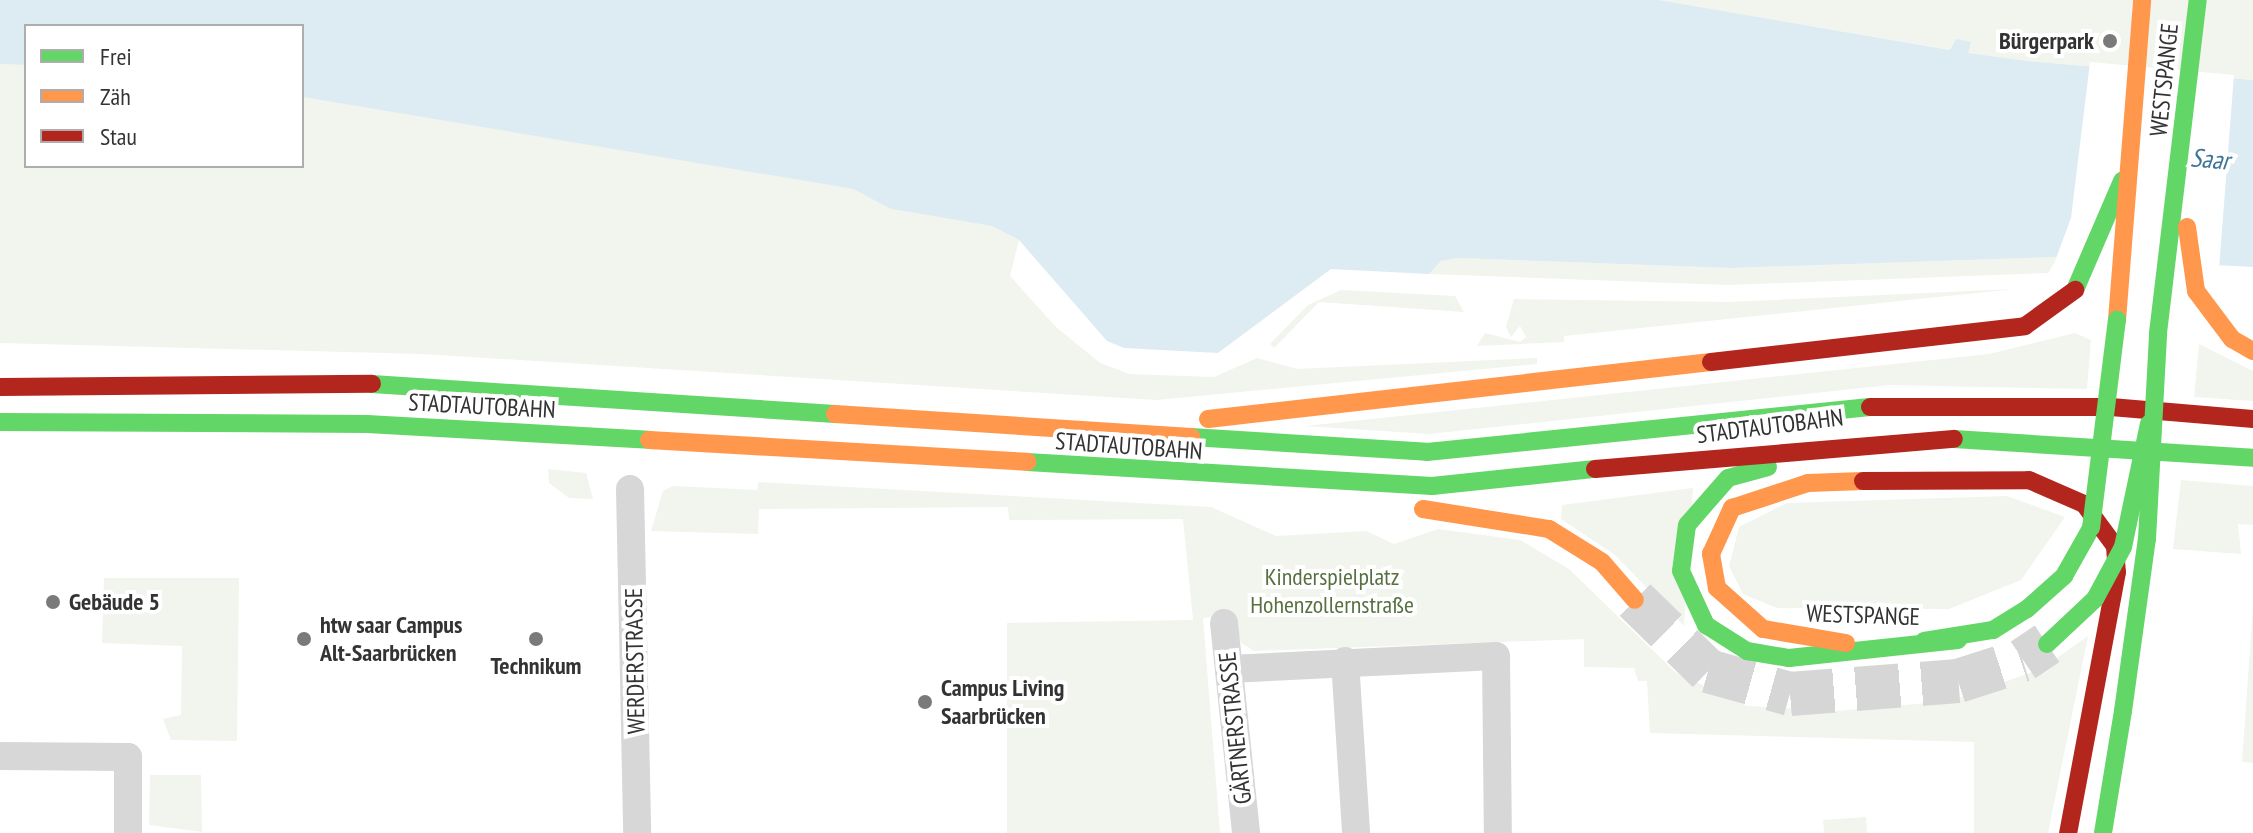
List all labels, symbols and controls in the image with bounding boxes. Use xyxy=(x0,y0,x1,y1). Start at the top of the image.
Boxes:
street label: WESTSPANGE xyxy=(2144,22,2184,138)
legend xyxy=(24,24,304,168)
place label: Bürgerpark xyxy=(1999,27,2094,55)
marker: Bürgerpark xyxy=(2101,32,2119,50)
text: Frei xyxy=(100,41,132,72)
text: Zäh xyxy=(100,81,131,112)
text: Stau xyxy=(100,121,137,152)
water label: Saar xyxy=(2189,142,2231,176)
street label: STADTAUTOBAHN xyxy=(408,388,556,424)
street label: STADTAUTOBAHN xyxy=(1695,403,1845,449)
street label: STADTAUTOBAHN xyxy=(1054,426,1204,466)
park label: Kinderspielplatz Hohenzollernstraße xyxy=(1250,563,1414,619)
street label: WERDERSTRASSE xyxy=(619,587,651,735)
place label: Gebäude 5 xyxy=(69,588,160,616)
marker: Gebäude 5 xyxy=(44,593,62,611)
street label: WESTSPANGE xyxy=(1806,599,1920,631)
place label: htw saar Campus Alt-Saarbrücken xyxy=(320,611,463,667)
marker: htw saar Campus Alt-Saarbrücken xyxy=(295,630,313,648)
marker: Technikum xyxy=(527,630,545,648)
street label: GÄRTNERSTRASSE xyxy=(1213,650,1257,806)
place label: Technikum xyxy=(491,652,581,680)
place label: Campus Living Saarbrücken xyxy=(941,674,1064,730)
marker: Campus Living Saarbrücken xyxy=(916,693,934,711)

